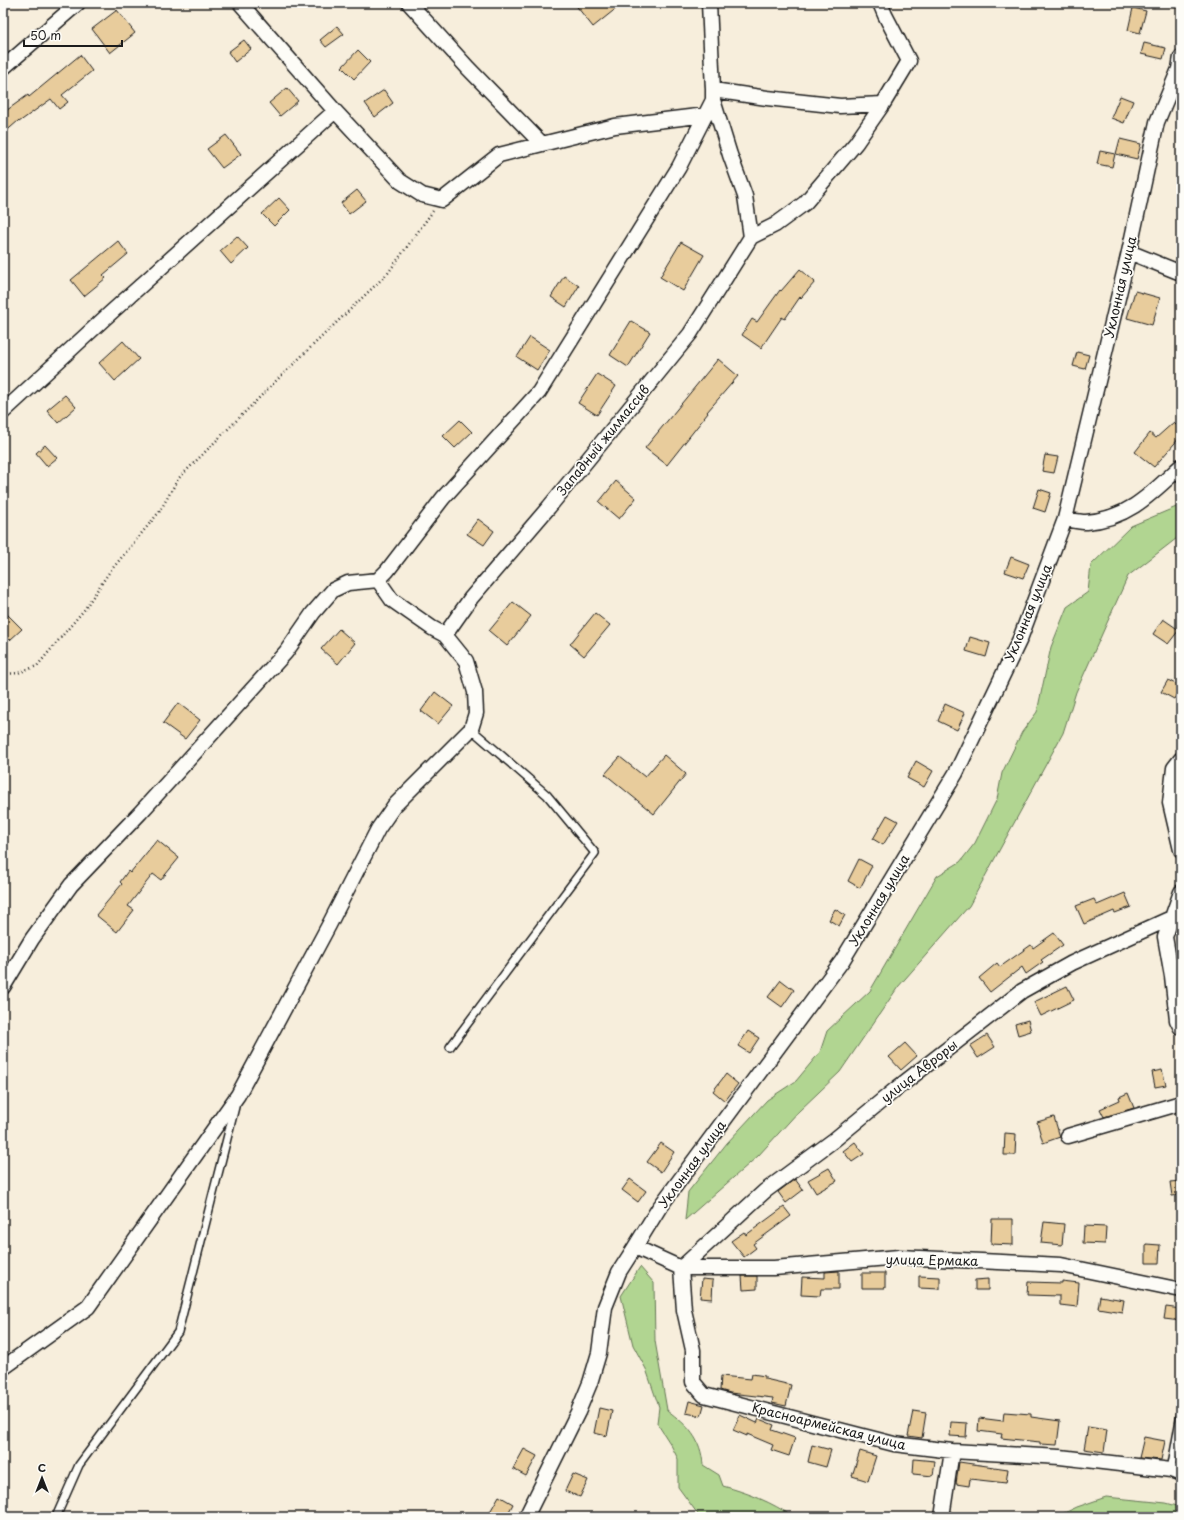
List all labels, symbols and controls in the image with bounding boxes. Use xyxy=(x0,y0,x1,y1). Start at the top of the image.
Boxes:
scale bar xyxy=(24,22,122,48)
text: 50 m xyxy=(30,26,61,44)
street label: Уклонная улица xyxy=(1099,233,1141,340)
street label: Западный жилмассив xyxy=(552,380,653,499)
street label: Уклонная улица xyxy=(999,560,1056,665)
street label: Уклонная улица xyxy=(844,850,914,949)
street label: улица Авроры xyxy=(876,1035,961,1107)
street label: Уклонная улица xyxy=(653,1115,730,1211)
street label: улица Ермака xyxy=(885,1249,979,1270)
street label: Красноармейская улица xyxy=(750,1397,909,1454)
north arrow xyxy=(22,1458,62,1498)
text: С xyxy=(38,1459,46,1476)

